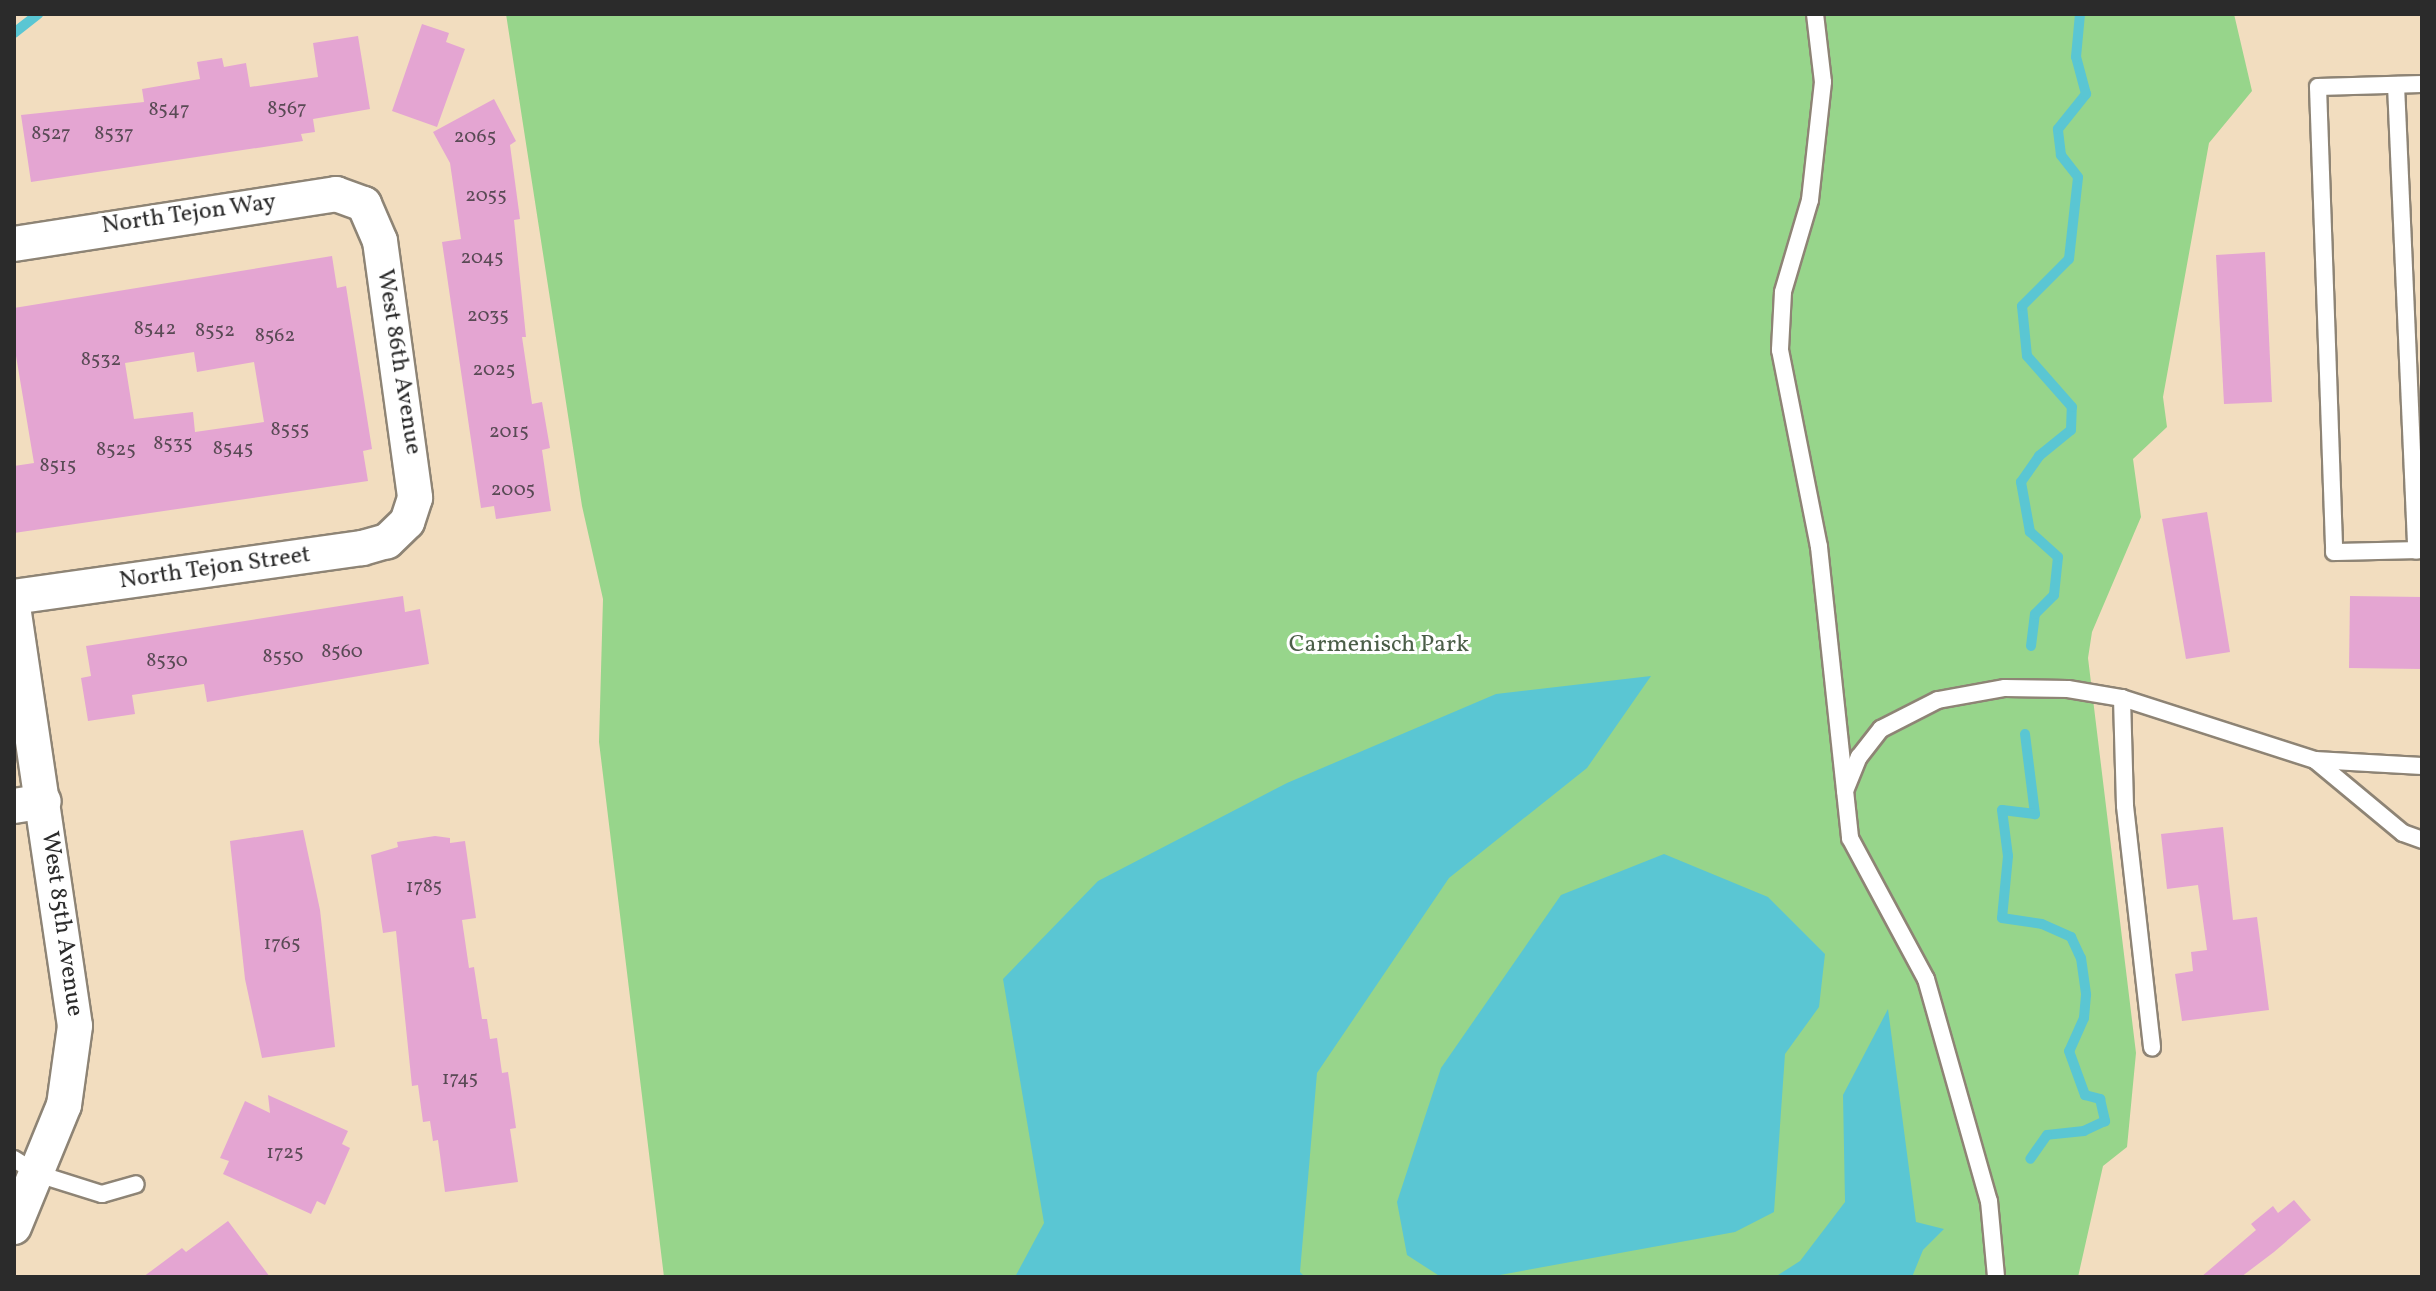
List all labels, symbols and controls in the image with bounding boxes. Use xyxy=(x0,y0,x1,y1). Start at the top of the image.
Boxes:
house number: 8567 xyxy=(267,97,307,121)
house number: 8547 xyxy=(148,98,190,122)
house number: 8527 xyxy=(31,122,71,146)
house number: 8537 xyxy=(94,122,134,146)
house number: 2065 xyxy=(454,125,496,149)
house number: 2055 xyxy=(465,184,507,208)
street label: North Tejon Way xyxy=(99,188,279,242)
house number: 2045 xyxy=(460,246,504,270)
street label: West 86th Avenue xyxy=(369,267,427,457)
house number: 2035 xyxy=(467,304,509,328)
house number: 8542 xyxy=(134,317,176,341)
house number: 8552 xyxy=(195,319,235,343)
house number: 8562 xyxy=(255,324,295,348)
house number: 8532 xyxy=(81,348,121,372)
house number: 2025 xyxy=(473,358,515,382)
house number: 8555 xyxy=(271,418,309,442)
house number: 2015 xyxy=(489,420,529,444)
house number: 8535 xyxy=(153,432,193,456)
house number: 8545 xyxy=(213,437,253,461)
house number: 8525 xyxy=(96,438,136,462)
house number: 8515 xyxy=(40,454,76,478)
house number: 2005 xyxy=(491,478,535,502)
street label: North Tejon Street xyxy=(117,541,313,597)
park label: Carmenisch Park xyxy=(1289,632,1469,660)
house number: 8560 xyxy=(321,640,363,664)
house number: 8550 xyxy=(263,645,303,669)
house number: 8530 xyxy=(146,649,188,673)
street label: West 85th Avenue xyxy=(34,830,88,1018)
house number: 1785 xyxy=(406,875,442,899)
house number: 1765 xyxy=(263,932,301,956)
house number: 1745 xyxy=(442,1067,478,1091)
house number: 1725 xyxy=(266,1141,304,1165)

